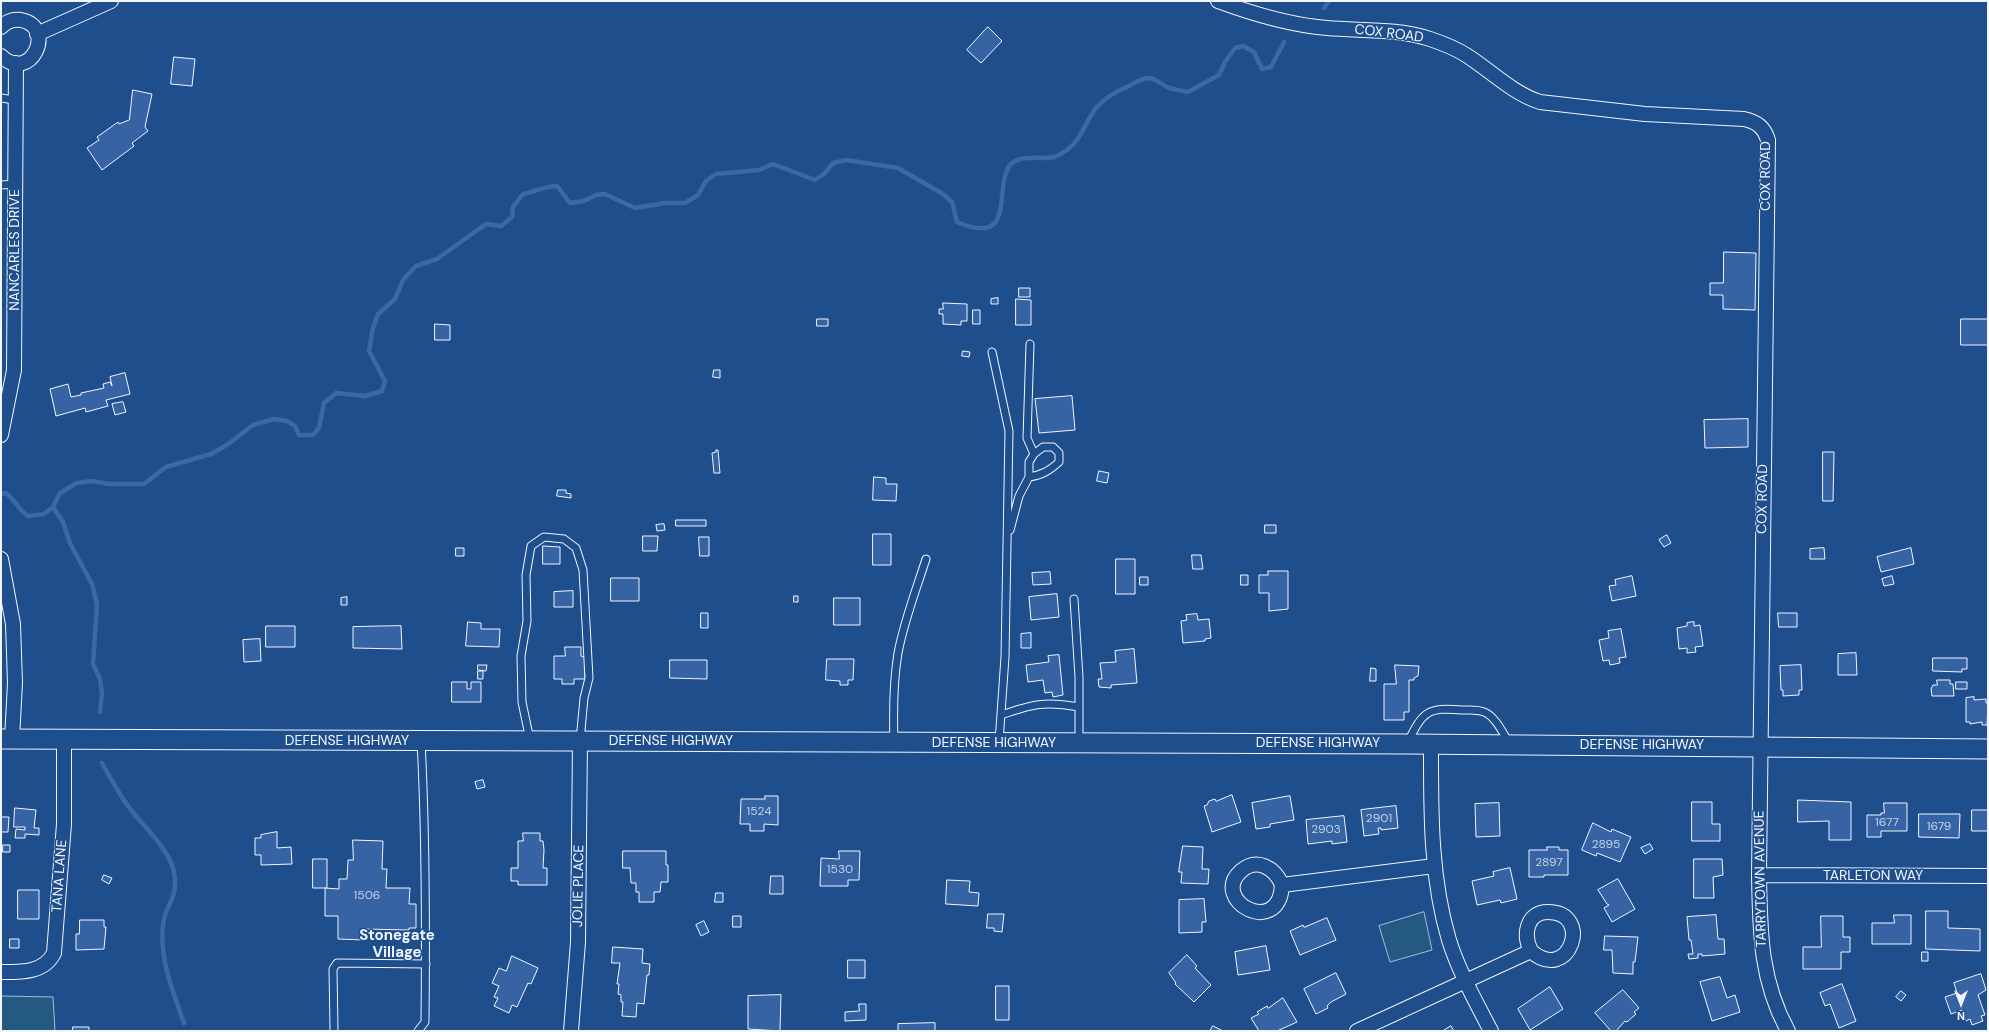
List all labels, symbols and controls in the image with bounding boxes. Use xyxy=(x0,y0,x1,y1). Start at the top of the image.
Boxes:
street label: COX ROAD xyxy=(1353,21,1425,47)
street label: COX ROAD xyxy=(1758,141,1774,211)
street label: NANCARLES DRIVE xyxy=(7,189,23,311)
street label: COX ROAD xyxy=(1754,464,1772,534)
street label: DEFENSE HIGHWAY xyxy=(285,733,409,749)
street label: DEFENSE HIGHWAY xyxy=(609,733,733,749)
street label: DEFENSE HIGHWAY xyxy=(932,735,1056,751)
street label: DEFENSE HIGHWAY xyxy=(1256,735,1380,751)
street label: DEFENSE HIGHWAY xyxy=(1580,737,1704,753)
house number: 1524 xyxy=(747,805,771,819)
street label: TARRYTOWN AVENUE xyxy=(1751,810,1771,948)
house number: 2901 xyxy=(1366,812,1392,826)
house number: 1677 xyxy=(1875,816,1899,830)
house number: 1679 xyxy=(1927,820,1951,834)
house number: 2903 xyxy=(1311,823,1341,837)
house number: 2895 xyxy=(1592,838,1620,852)
street label: TANA LANE xyxy=(49,839,71,913)
street label: JOLIE PLACE xyxy=(570,845,588,927)
house number: 2897 xyxy=(1535,856,1563,870)
house number: 1530 xyxy=(827,863,853,877)
street label: TARLETON WAY xyxy=(1823,868,1923,884)
house number: 1506 xyxy=(354,889,380,903)
district label: Stonegate Village xyxy=(359,927,435,962)
north arrow xyxy=(1941,984,1981,1024)
text: N xyxy=(1957,1009,1965,1023)

